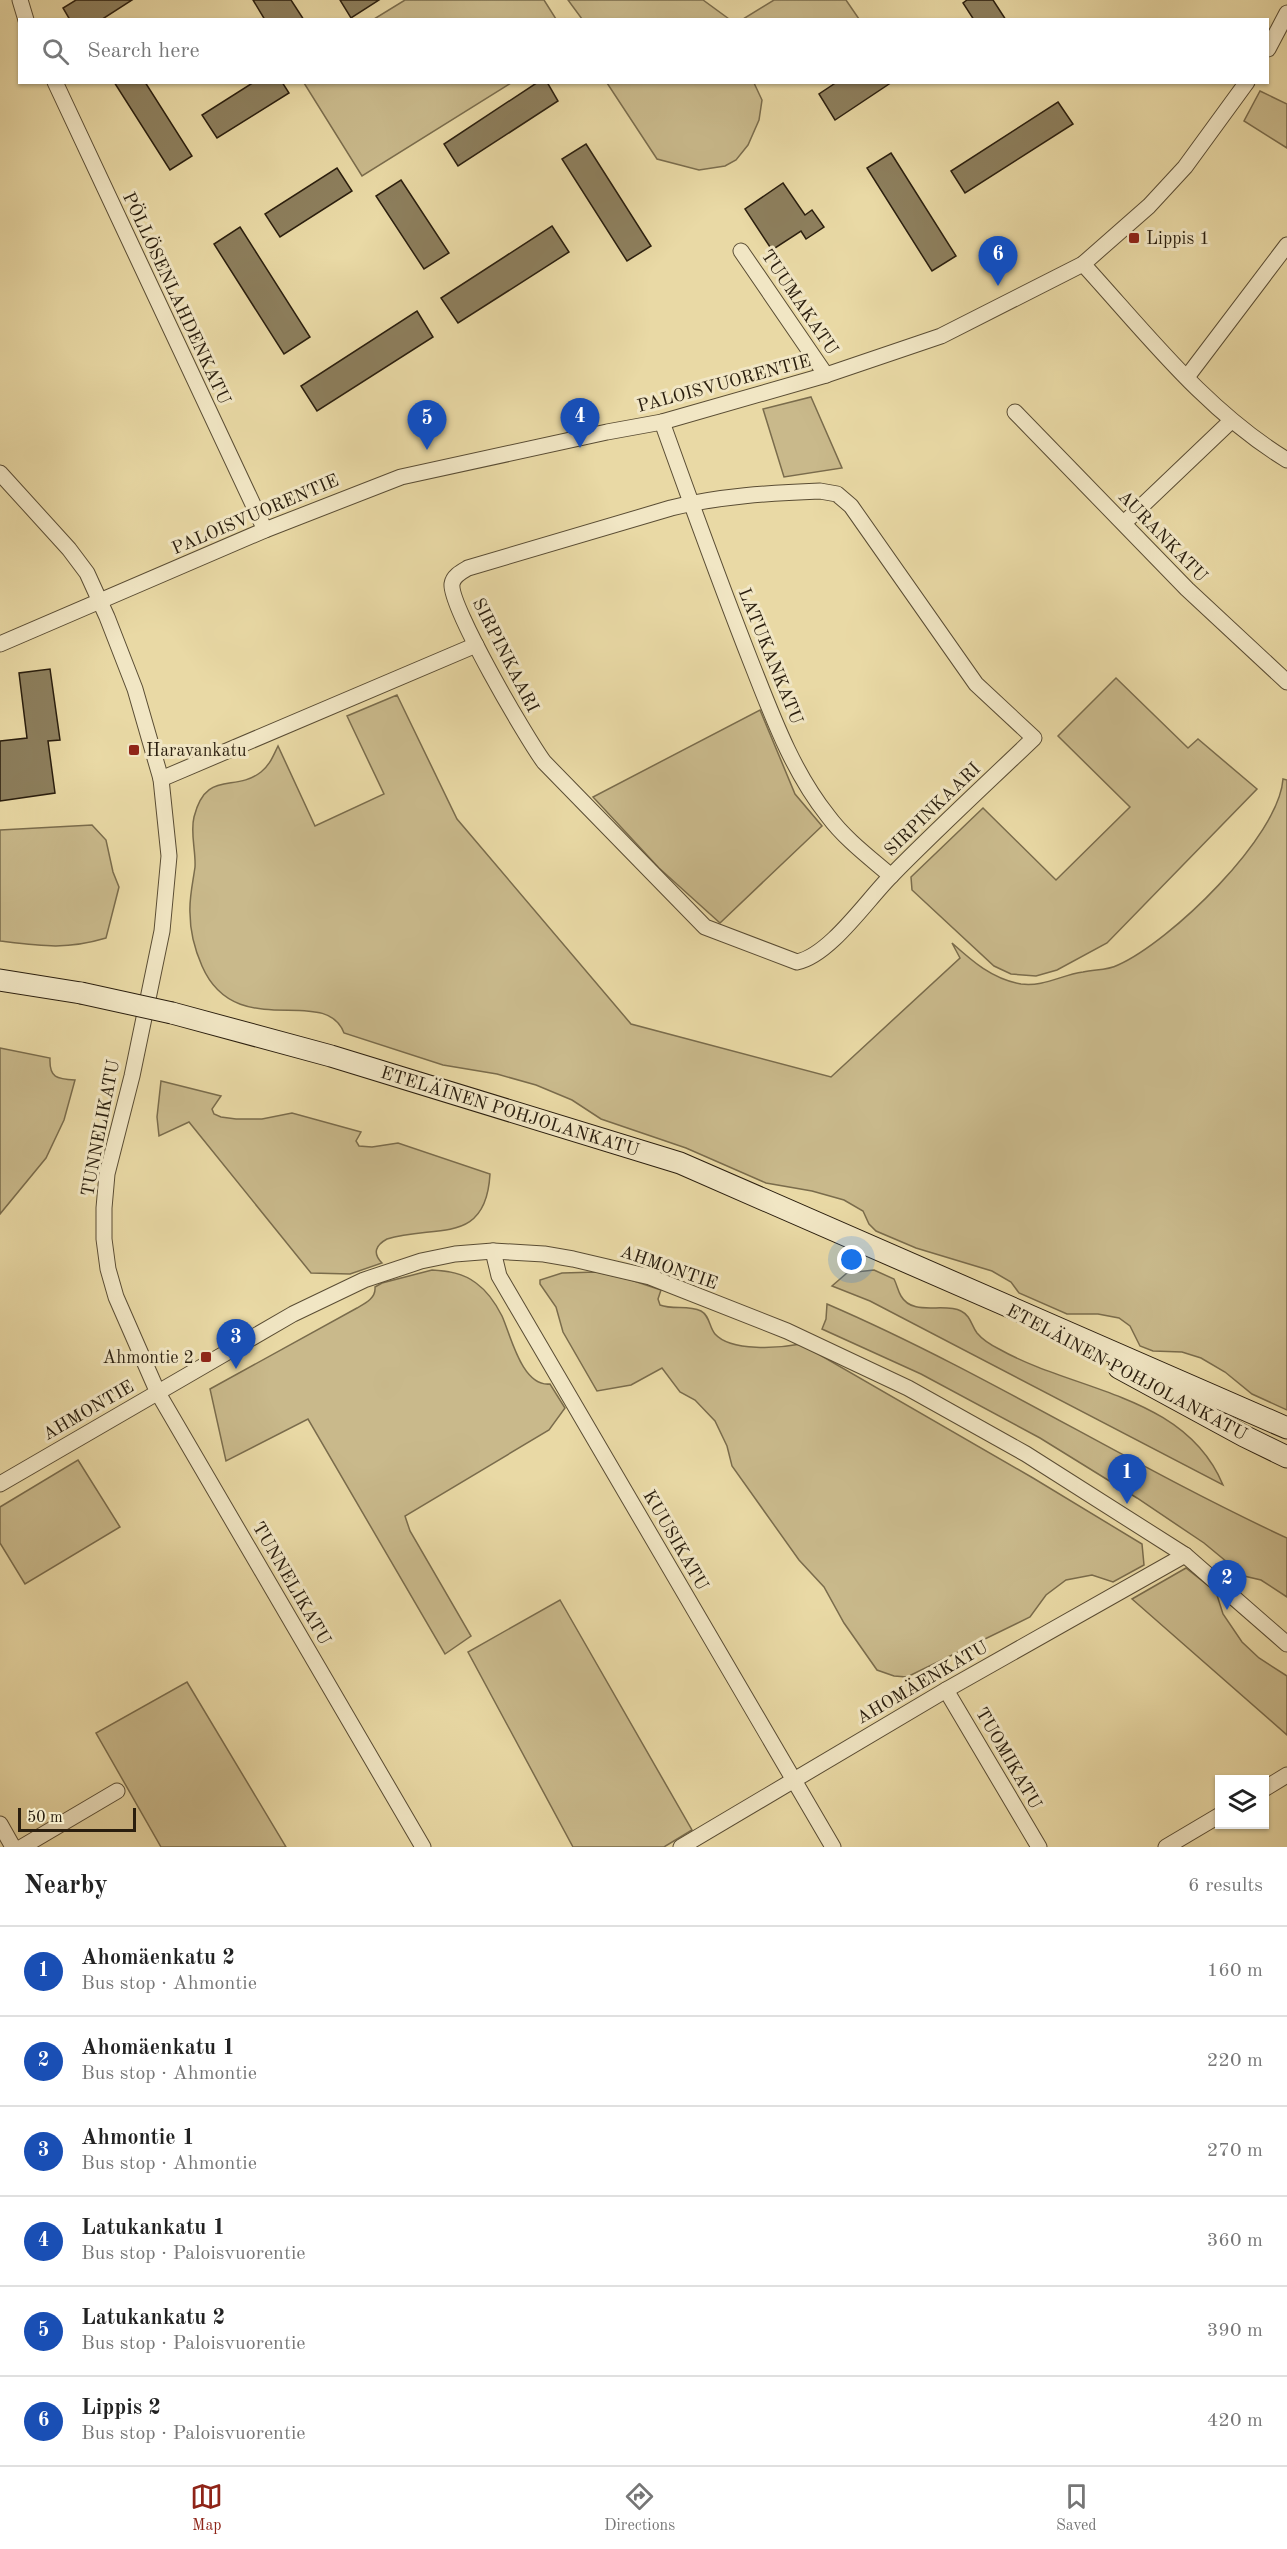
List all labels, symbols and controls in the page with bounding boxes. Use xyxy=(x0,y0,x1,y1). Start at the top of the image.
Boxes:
search box xyxy=(18,18,1269,84)
icon: search xyxy=(39,35,72,68)
text: Search here xyxy=(87,40,200,62)
street label: PÖLLÖSENLAHDENKATU xyxy=(119,188,237,407)
place label: Lippis 1 xyxy=(1146,230,1210,248)
marker: Lippis 1 xyxy=(1127,231,1141,245)
pin: 6 xyxy=(978,236,1018,286)
street label: TUUMAKATU xyxy=(757,247,841,358)
street label: PALOISVUORENTIE xyxy=(635,352,813,416)
pin: 4 xyxy=(560,398,600,448)
pin: 5 xyxy=(408,400,446,450)
street label: PALOISVUORENTIE xyxy=(169,472,341,558)
street label: AURANKATU xyxy=(1114,487,1210,586)
street label: LATUKANKATU xyxy=(735,586,806,727)
street label: SIRPINKAARI xyxy=(469,595,542,715)
place label: Haravankatu xyxy=(146,742,247,760)
marker: Haravankatu xyxy=(127,743,141,757)
street label: SIRPINKAARI xyxy=(881,760,984,860)
street label: TUNNELIKATU xyxy=(79,1058,123,1198)
street label: ETELÄINEN POHJOLANKATU xyxy=(378,1061,642,1160)
street label: AHMONTIE xyxy=(618,1243,720,1293)
your location xyxy=(837,1245,866,1274)
street label: ETELÄINEN POHJOLANKATU xyxy=(1003,1299,1251,1444)
pin: 3 xyxy=(216,1320,256,1369)
place label: Ahmontie 2 xyxy=(103,1349,194,1367)
marker: Ahmontie 2 xyxy=(199,1350,213,1364)
street label: AHMONTIE xyxy=(40,1378,137,1444)
pin: 1 xyxy=(1108,1454,1146,1504)
street label: KUUSIKATU xyxy=(639,1487,711,1594)
street label: TUNNELIKATU xyxy=(249,1519,334,1648)
pin: 2 xyxy=(1208,1560,1246,1610)
street label: AHOMÄENKATU xyxy=(852,1635,991,1728)
street label: TUOMIKATU xyxy=(972,1705,1044,1812)
map controls xyxy=(1215,1775,1269,1829)
button: layers xyxy=(1215,1775,1269,1829)
scale bar xyxy=(18,1805,136,1832)
text: 50 m xyxy=(27,1810,63,1826)
text: Nearby xyxy=(24,1873,108,1899)
text: 6 results xyxy=(1188,1876,1263,1896)
text: Ahomäenkatu 2 xyxy=(81,1947,235,1969)
text: 1 xyxy=(38,1961,49,1981)
text: 160 m xyxy=(1207,1961,1263,1981)
text: Bus stop · Ahmontie xyxy=(81,1974,257,1994)
text: Ahomäenkatu 1 xyxy=(81,2037,235,2059)
text: 2 xyxy=(38,2051,49,2071)
text: 220 m xyxy=(1207,2051,1263,2071)
text: Bus stop · Ahmontie xyxy=(81,2064,257,2084)
text: Ahmontie 1 xyxy=(81,2127,195,2149)
text: 3 xyxy=(38,2141,49,2161)
text: 270 m xyxy=(1207,2141,1263,2161)
text: Bus stop · Ahmontie xyxy=(81,2154,257,2174)
text: Latukankatu 1 xyxy=(81,2217,225,2239)
text: 4 xyxy=(38,2231,49,2251)
text: 360 m xyxy=(1207,2231,1263,2251)
text: Bus stop · Paloisvuorentie xyxy=(81,2244,306,2264)
text: Latukankatu 2 xyxy=(81,2307,225,2329)
text: 5 xyxy=(38,2321,49,2341)
text: 390 m xyxy=(1207,2321,1263,2341)
text: Bus stop · Paloisvuorentie xyxy=(81,2334,306,2354)
text: Lippis 2 xyxy=(81,2397,161,2419)
text: 6 xyxy=(38,2411,49,2431)
text: 420 m xyxy=(1207,2411,1263,2431)
text: Bus stop · Paloisvuorentie xyxy=(81,2424,306,2444)
tab: Map xyxy=(190,2480,223,2536)
tab: Directions xyxy=(604,2480,675,2536)
tab: Saved xyxy=(1056,2480,1097,2536)

